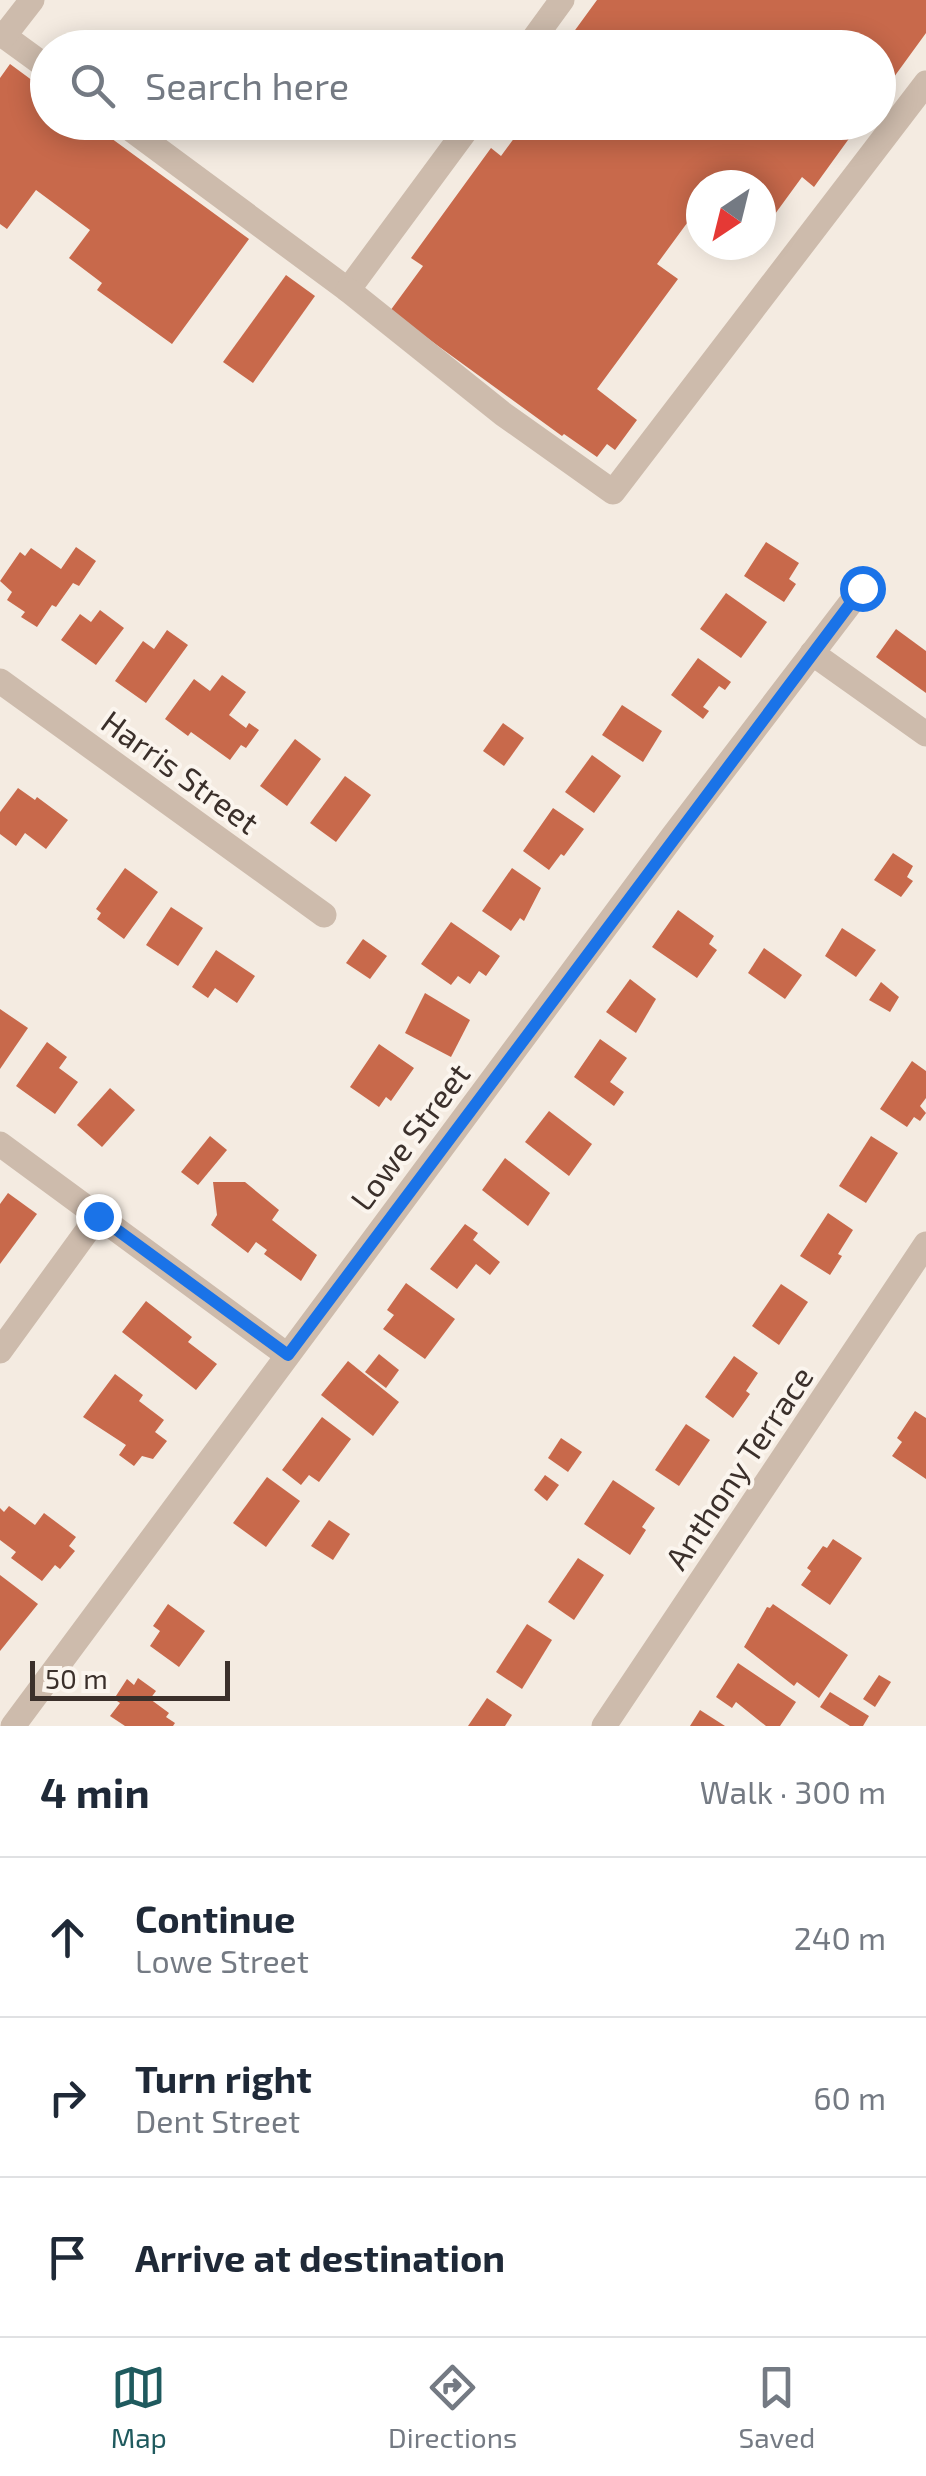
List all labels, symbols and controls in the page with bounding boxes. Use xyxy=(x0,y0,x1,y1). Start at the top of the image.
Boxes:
search box xyxy=(30,30,896,140)
icon: search xyxy=(65,58,120,113)
text: Search here xyxy=(145,62,349,108)
north arrow xyxy=(686,170,776,260)
route start xyxy=(840,566,886,612)
street label: Harris Street xyxy=(95,701,267,841)
street label: Lowe Street xyxy=(341,1055,477,1217)
route end xyxy=(76,1194,122,1240)
street label: Anthony Terrace xyxy=(656,1358,820,1576)
scale bar xyxy=(30,1656,230,1700)
text: 50 m xyxy=(45,1661,108,1695)
text: 4 min xyxy=(40,1766,150,1816)
text: Walk · 300 m xyxy=(700,1772,886,1810)
text: Continue xyxy=(135,1895,295,1941)
icon: ahead xyxy=(40,1910,95,1965)
text: 240 m xyxy=(794,1918,886,1956)
text: Lowe Street xyxy=(135,1941,309,1979)
text: Turn right xyxy=(135,2055,312,2101)
icon: right xyxy=(40,2070,95,2125)
text: 60 m xyxy=(813,2078,886,2116)
text: Dent Street xyxy=(135,2101,300,2139)
icon: arrive xyxy=(40,2230,95,2285)
text: Arrive at destination xyxy=(135,2234,505,2280)
tab: Map xyxy=(111,2360,167,2454)
tab: Directions xyxy=(388,2360,517,2454)
tab: Saved xyxy=(739,2360,815,2454)

